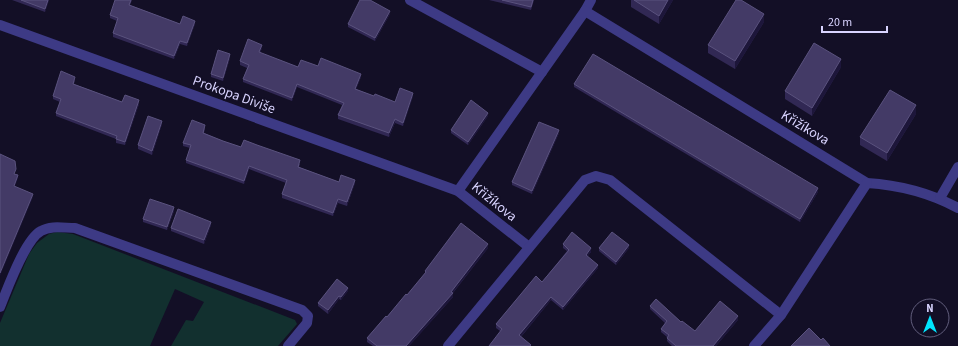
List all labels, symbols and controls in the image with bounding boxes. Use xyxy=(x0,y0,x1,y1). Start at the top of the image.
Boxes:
scale bar xyxy=(822,8,887,34)
text: 20 m xyxy=(828,14,852,31)
street label: Prokopa Diviše xyxy=(190,71,278,119)
street label: Křižíkova xyxy=(777,106,833,150)
street label: Křižíkova xyxy=(467,177,521,227)
north arrow xyxy=(910,298,950,338)
text: N xyxy=(926,301,934,316)

